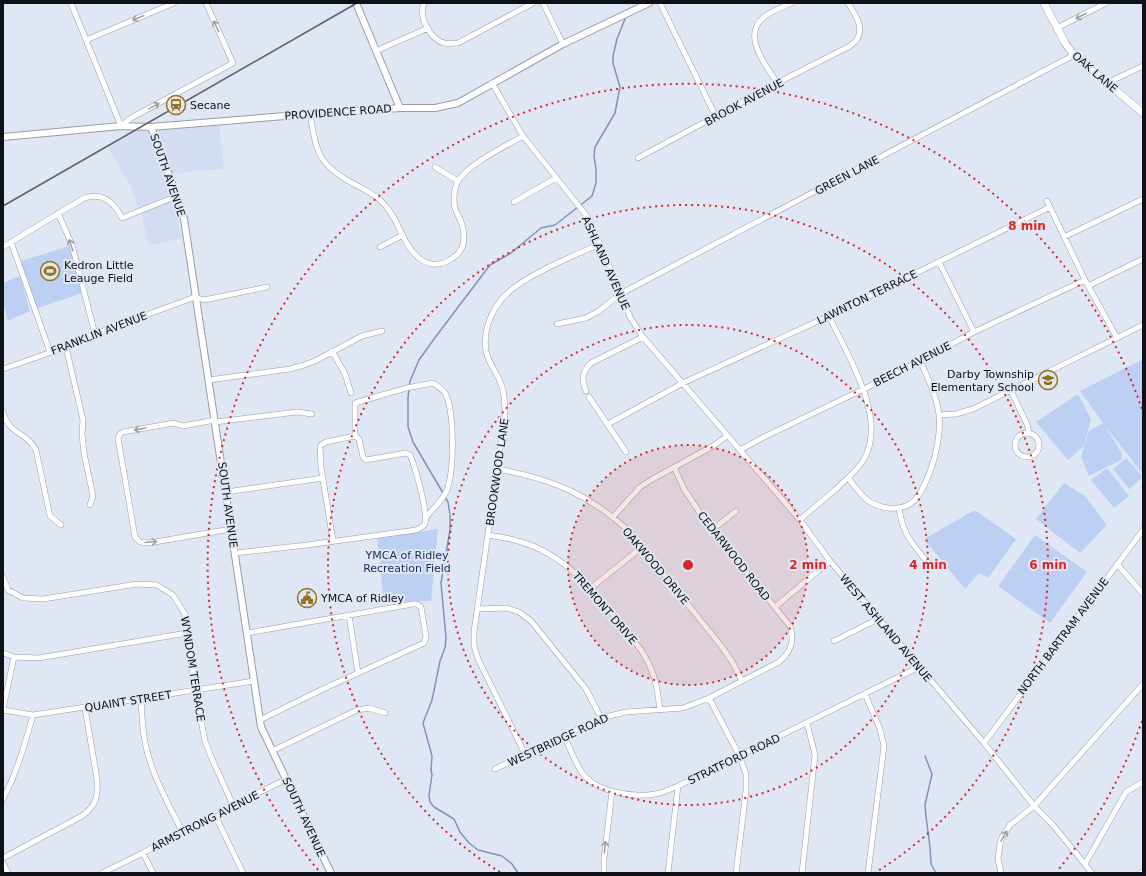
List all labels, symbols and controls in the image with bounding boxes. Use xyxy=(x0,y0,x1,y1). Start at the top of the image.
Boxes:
one-way arrow xyxy=(1075,12,1087,20)
one-way arrow xyxy=(133,15,145,22)
one-way arrow xyxy=(212,20,219,32)
street label: OAK LANE xyxy=(1069,49,1120,96)
street label: BROOK AVENUE xyxy=(702,76,786,129)
station icon: Secane xyxy=(165,94,187,116)
place label: Secane xyxy=(190,99,231,112)
one-way arrow xyxy=(148,101,160,109)
street label: PROVIDENCE ROAD xyxy=(284,102,392,123)
street label: SOUTH AVENUE xyxy=(147,132,188,218)
street label: GREEN LANE xyxy=(813,153,882,198)
street label: ASHLAND AVENUE xyxy=(579,214,632,312)
text: 8 min xyxy=(1008,219,1046,233)
one-way arrow xyxy=(67,240,75,252)
place label: Kedron Little Leauge Field xyxy=(64,259,134,285)
sports icon: Kedron Little Leauge Field xyxy=(39,260,61,282)
street label: LAWNTON TERRACE xyxy=(815,267,920,327)
street label: FRANKLIN AVENUE xyxy=(49,309,149,358)
street label: BEECH AVENUE xyxy=(871,339,953,390)
place label: Darby Township Elementary School xyxy=(931,368,1034,394)
school or university icon: Darby Township Elementary School xyxy=(1037,369,1059,391)
street label: BROOKWOOD LANE xyxy=(484,417,511,527)
one-way arrow xyxy=(134,425,147,433)
street label: SOUTH AVENUE xyxy=(215,461,240,549)
street label: CEDARWOOD ROAD xyxy=(695,509,773,604)
street label: OAKWOOD DRIVE xyxy=(620,525,692,608)
one-way arrow xyxy=(144,538,157,545)
park label: YMCA of Ridley Recreation Field xyxy=(363,549,451,575)
centre of rings xyxy=(681,558,695,572)
text: 2 min xyxy=(789,558,827,572)
text: 4 min xyxy=(909,558,947,572)
text: 6 min xyxy=(1029,558,1067,572)
street label: TREMONT DRIVE xyxy=(569,569,640,647)
street label: WEST ASHLAND AVENUE xyxy=(837,572,934,685)
street label: NORTH BARTRAM AVENUE xyxy=(1015,575,1112,697)
public building icon: YMCA of Ridley xyxy=(296,587,318,609)
place label: YMCA of Ridley xyxy=(320,592,405,605)
street label: WYNDOM TERRACE xyxy=(178,616,207,723)
street label: QUAINT STREET xyxy=(84,688,173,715)
street label: WESTBRIDGE ROAD xyxy=(506,711,611,769)
street label: STRATFORD ROAD xyxy=(686,731,782,787)
street label: SOUTH AVENUE xyxy=(279,775,328,859)
street label: ARMSTRONG AVENUE xyxy=(149,789,261,854)
one-way arrow xyxy=(1000,830,1008,842)
one-way arrow xyxy=(602,841,609,854)

